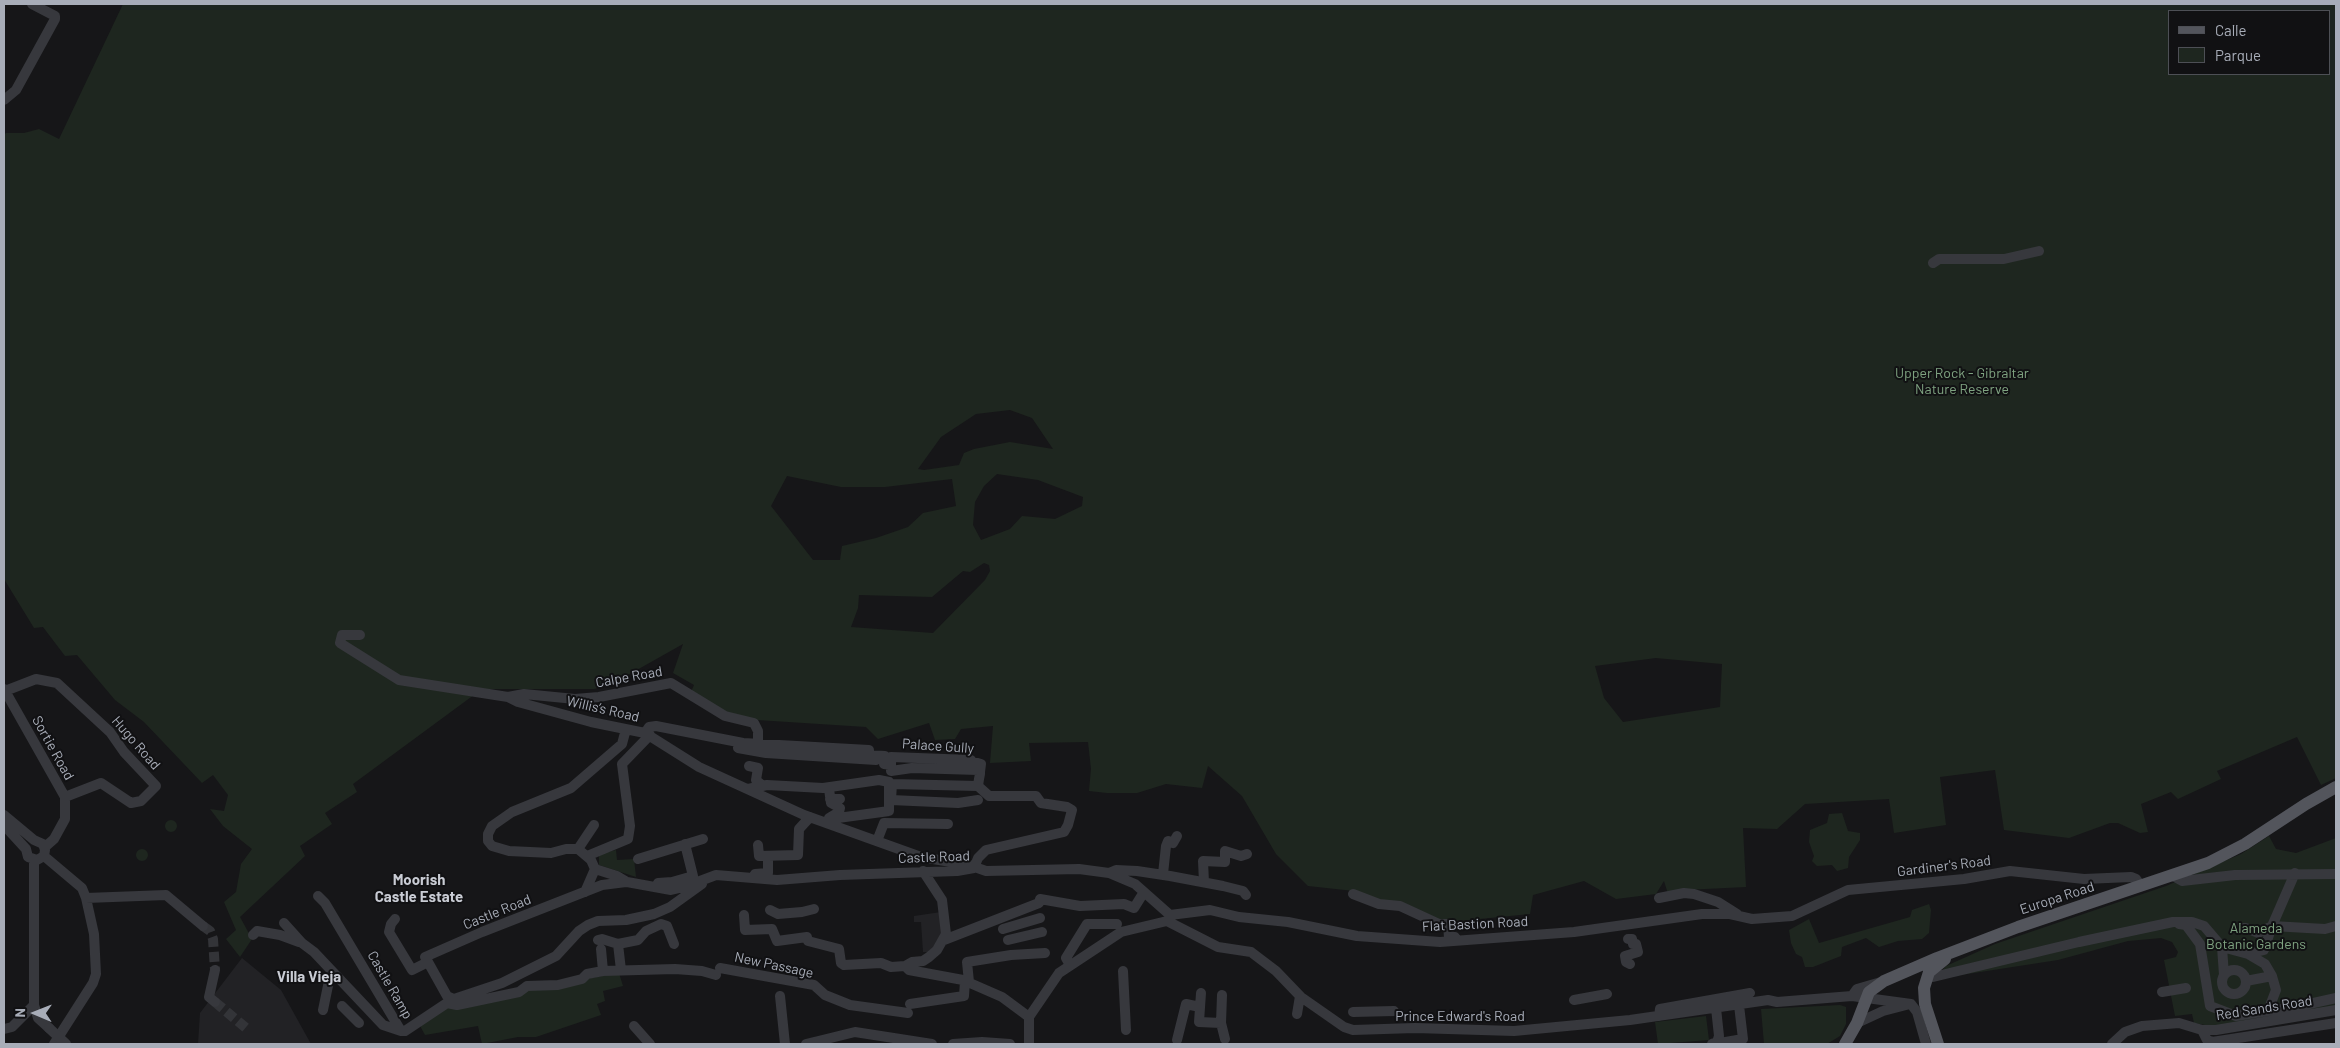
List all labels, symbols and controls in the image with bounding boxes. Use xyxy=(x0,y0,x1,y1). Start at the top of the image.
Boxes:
legend xyxy=(2168,10,2330,75)
text: Calle xyxy=(2215,21,2247,39)
text: Parque xyxy=(2215,46,2261,64)
park label: Upper Rock - Gibraltar Nature Reserve xyxy=(1895,365,2029,398)
street label: Calpe Road xyxy=(594,663,664,691)
street label: Willis’s Road xyxy=(565,692,641,726)
street label: Sortie Road xyxy=(28,713,78,783)
street label: Hugo Road xyxy=(108,713,164,773)
street label: Palace Gully xyxy=(901,735,975,757)
street label: Castle Road xyxy=(898,847,970,867)
street label: Gardiner's Road xyxy=(1896,852,1992,880)
district label: Moorish Castle Estate xyxy=(375,871,463,906)
street label: Europa Road xyxy=(2018,878,2096,918)
street label: Castle Road xyxy=(461,891,533,933)
street label: Flat Bastion Road xyxy=(1421,913,1529,935)
park label: Alameda Botanic Gardens xyxy=(2206,920,2306,952)
street label: Castle Ramp xyxy=(364,948,416,1022)
street label: New Passage xyxy=(733,948,815,982)
district label: Villa Vieja xyxy=(277,968,341,986)
north arrow xyxy=(10,988,60,1038)
street label: Red Sands Road xyxy=(2215,992,2313,1024)
text: N xyxy=(11,1008,28,1018)
street label: Prince Edward's Road xyxy=(1395,1008,1525,1024)

